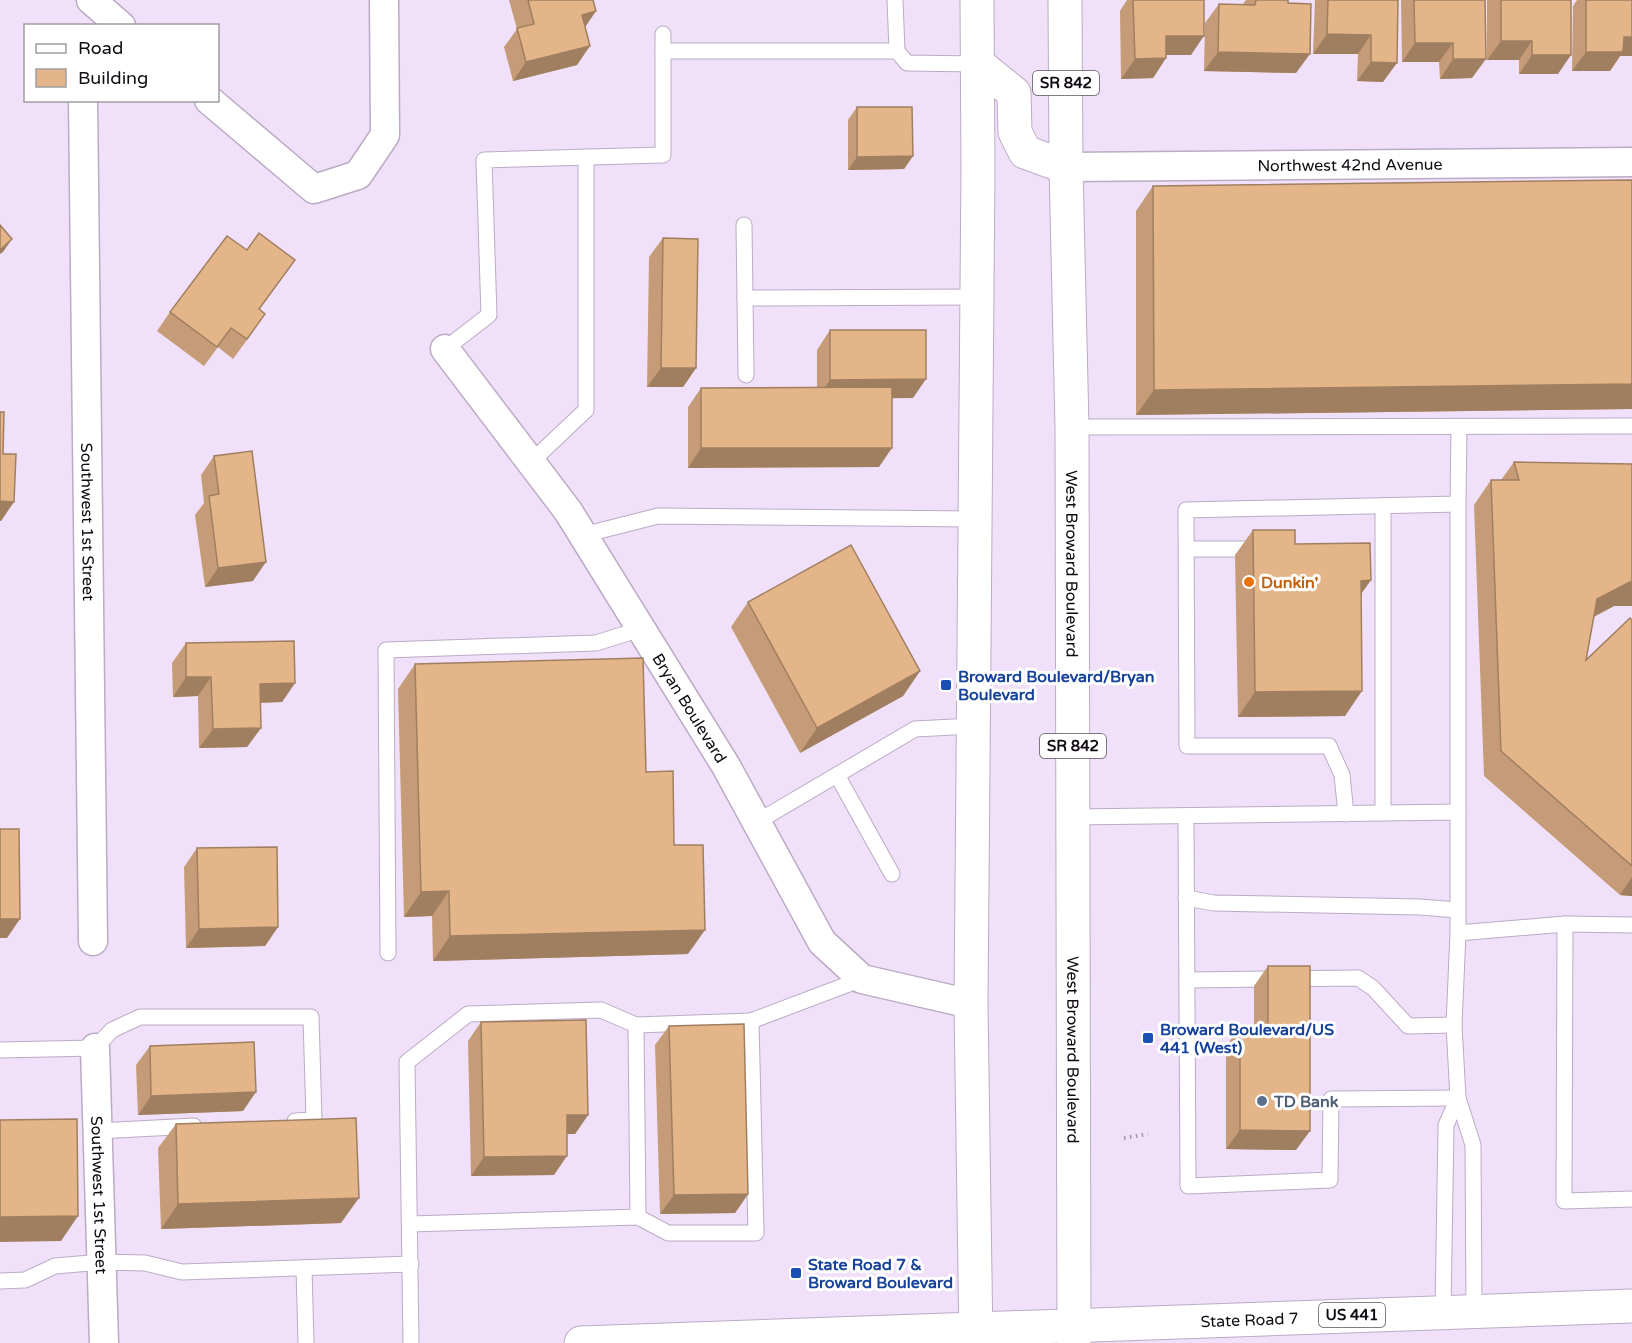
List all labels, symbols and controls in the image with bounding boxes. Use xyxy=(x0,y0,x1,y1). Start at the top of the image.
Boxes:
legend xyxy=(24,24,219,102)
text: Road xyxy=(78,37,123,59)
text: Building xyxy=(78,67,148,89)
road number: SR 842 xyxy=(1033,71,1099,95)
street label: Northwest 42nd Avenue xyxy=(1257,155,1443,176)
street label: Southwest 1st Street xyxy=(76,443,98,601)
street label: West Broward Boulevard xyxy=(1061,470,1082,658)
place label: Dunkin' xyxy=(1261,573,1318,593)
marker: Dunkin' xyxy=(1242,575,1256,589)
street label: Bryan Boulevard xyxy=(648,650,731,767)
place label: Broward Boulevard/Bryan Boulevard xyxy=(958,667,1154,705)
marker: Broward Boulevard/Bryan Boulevard xyxy=(939,678,953,692)
road number: SR 842 xyxy=(1040,734,1106,758)
street label: West Broward Boulevard xyxy=(1062,956,1083,1144)
place label: Broward Boulevard/US 441 (West) xyxy=(1160,1020,1334,1058)
marker: Broward Boulevard/US 441 (West) xyxy=(1141,1031,1155,1045)
place label: TD Bank xyxy=(1273,1092,1339,1112)
marker: TD Bank xyxy=(1255,1094,1269,1108)
street label: Southwest 1st Street xyxy=(86,1115,111,1274)
place label: State Road 7 & Broward Boulevard xyxy=(808,1255,953,1293)
marker: State Road 7 & Broward Boulevard xyxy=(789,1266,803,1280)
road number: US 441 xyxy=(1319,1303,1385,1327)
street label: State Road 7 xyxy=(1200,1309,1299,1332)

